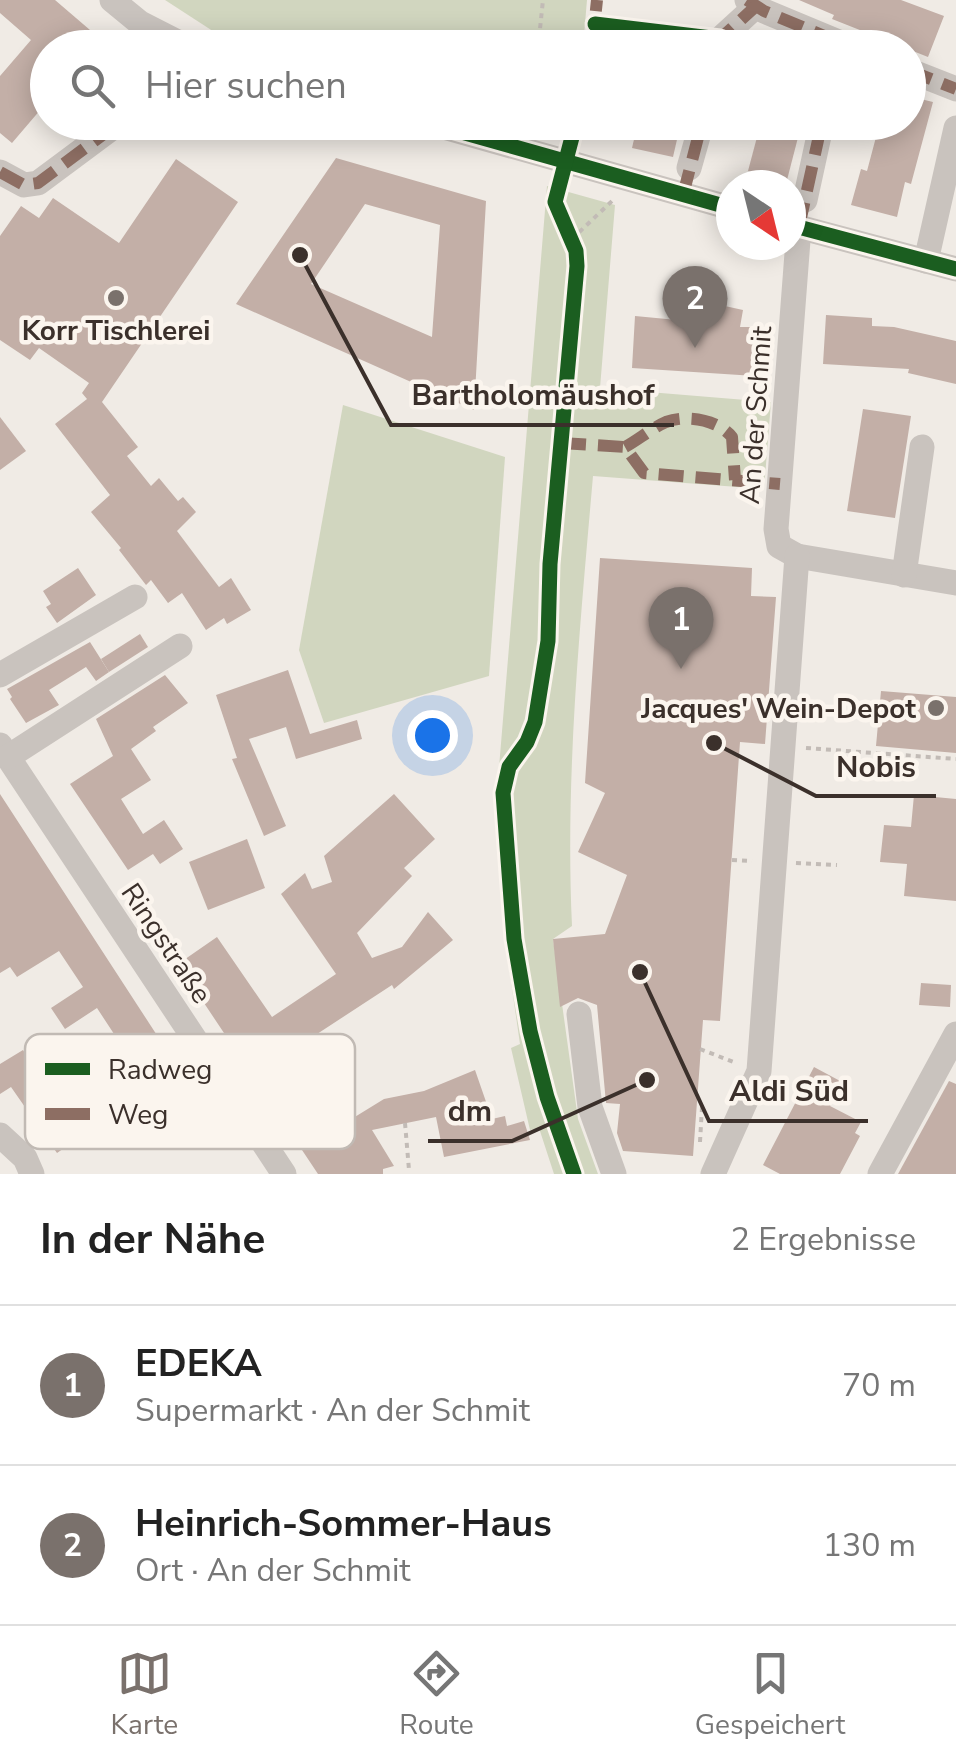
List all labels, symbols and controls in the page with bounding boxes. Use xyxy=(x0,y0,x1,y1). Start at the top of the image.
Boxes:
search box xyxy=(30,30,926,140)
icon: search xyxy=(65,58,120,113)
text: Hier suchen xyxy=(145,60,347,111)
north arrow xyxy=(716,170,806,260)
pin: 2 xyxy=(662,266,728,348)
marker: Korr Tischlerei xyxy=(105,287,127,309)
place label: Korr Tischlerei xyxy=(22,312,210,350)
street label: An der Schmit xyxy=(731,325,781,505)
callout: Bartholomäushof xyxy=(391,365,674,425)
text: Bartholomäushof xyxy=(411,375,656,416)
pin: 1 xyxy=(648,586,714,669)
place label: Jacques' Wein-Depot xyxy=(640,690,916,728)
marker: Jacques' Wein-Depot xyxy=(925,697,947,719)
your location xyxy=(407,710,458,761)
callout: Nobis xyxy=(816,736,936,796)
text: Nobis xyxy=(836,747,916,788)
street label: Ringstraße xyxy=(112,876,220,1011)
legend xyxy=(25,1034,355,1149)
text: Radweg xyxy=(108,1051,213,1089)
callout: Aldi Süd xyxy=(709,1061,868,1121)
text: Aldi Süd xyxy=(729,1071,849,1112)
callout: dm xyxy=(428,1081,512,1141)
text: dm xyxy=(448,1091,492,1132)
text: Weg xyxy=(108,1096,169,1134)
text: In der Nähe xyxy=(40,1211,265,1268)
text: 2 Ergebnisse xyxy=(731,1218,916,1261)
text: EDEKA xyxy=(135,1338,262,1389)
text: 1 xyxy=(63,1364,82,1407)
text: 70 m xyxy=(842,1364,916,1407)
text: Supermarkt · An der Schmit xyxy=(135,1389,530,1432)
text: Heinrich-Sommer-Haus xyxy=(135,1498,552,1549)
text: 2 xyxy=(63,1524,82,1567)
text: 130 m xyxy=(823,1524,916,1567)
text: Ort · An der Schmit xyxy=(135,1549,411,1592)
tab: Karte xyxy=(111,1646,178,1744)
tab: Route xyxy=(399,1646,474,1744)
tab: Gespeichert xyxy=(695,1646,845,1744)

